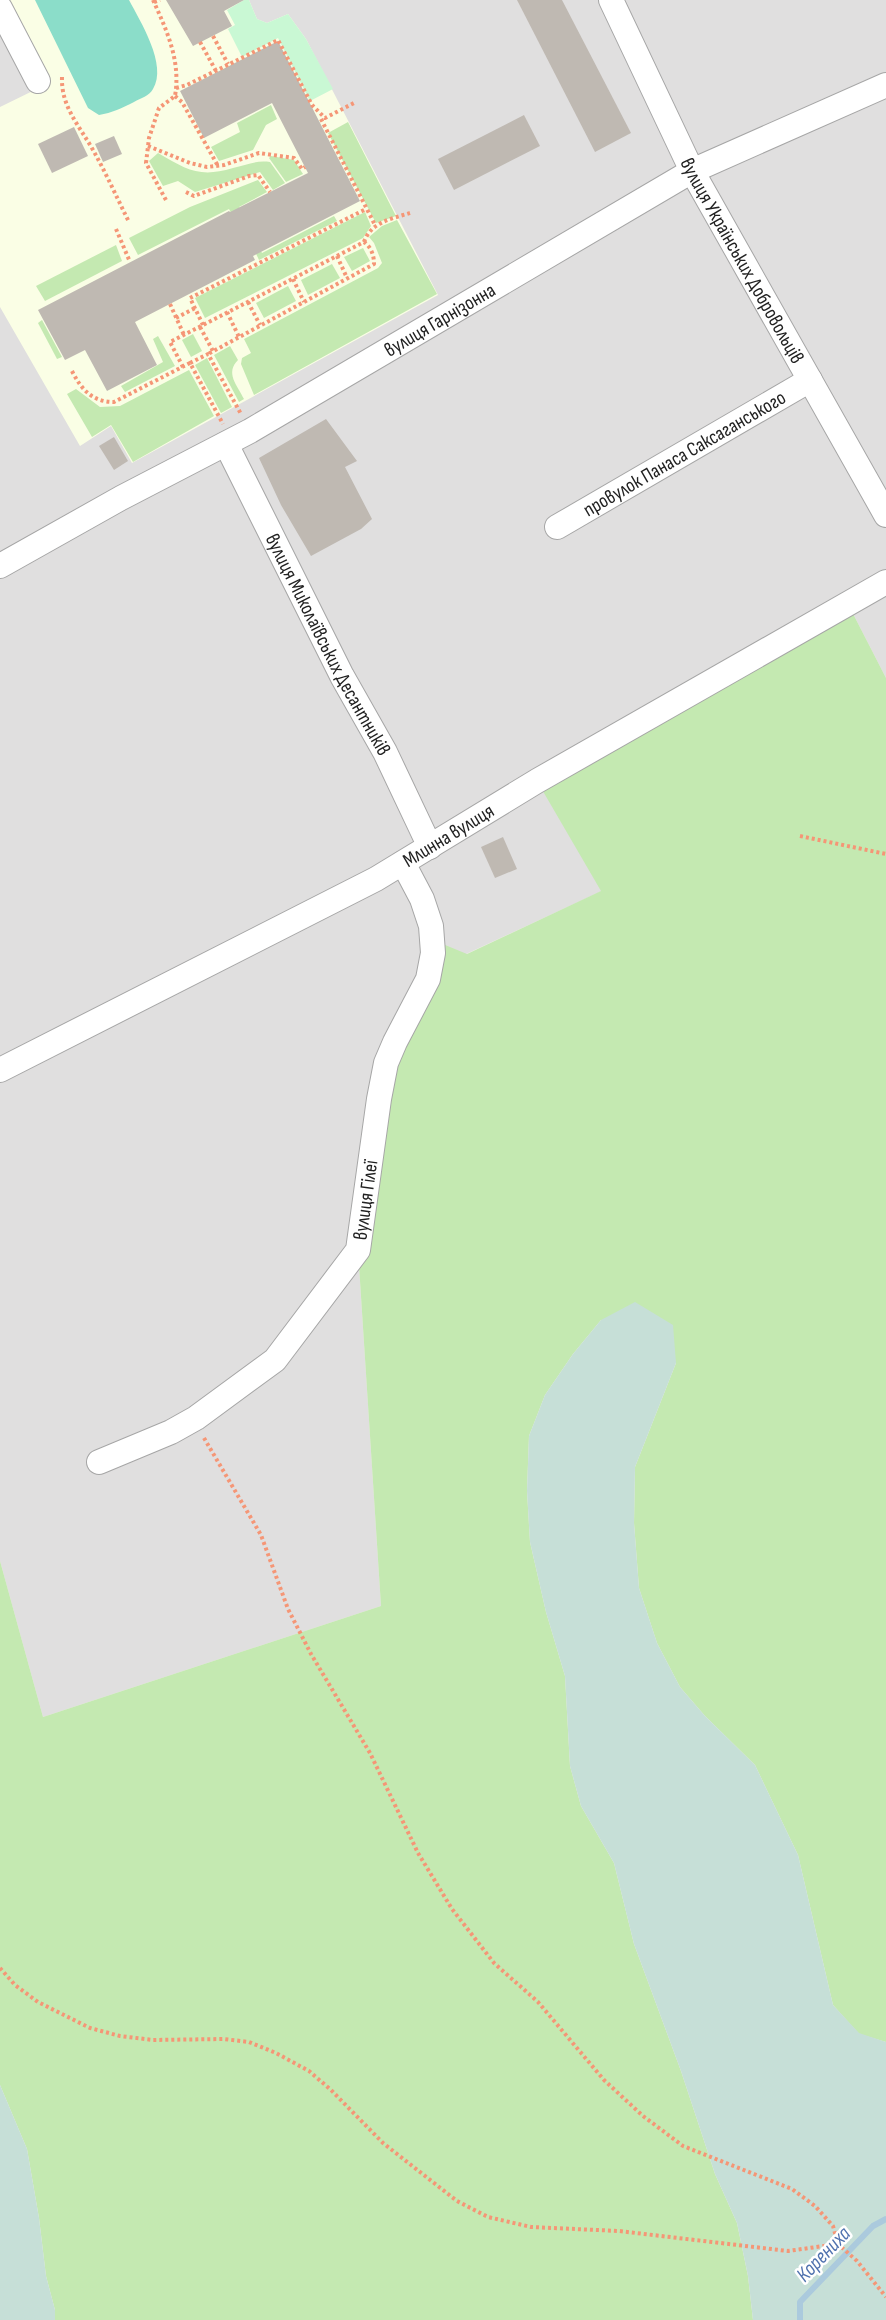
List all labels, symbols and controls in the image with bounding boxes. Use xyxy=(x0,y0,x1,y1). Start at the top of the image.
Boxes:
street label: вулиця Українських Добровольців xyxy=(675,154,809,368)
street label: вулиця Гарнізонна xyxy=(380,278,500,362)
street label: провулок Панаса Саксаганського xyxy=(579,386,790,522)
street label: вулиця Миколаївських Десантників xyxy=(260,530,395,760)
street label: Млинна вулиця xyxy=(399,799,498,873)
street label: вулиця Гілеї xyxy=(349,1157,384,1242)
water label: Корениха xyxy=(791,2221,856,2287)

